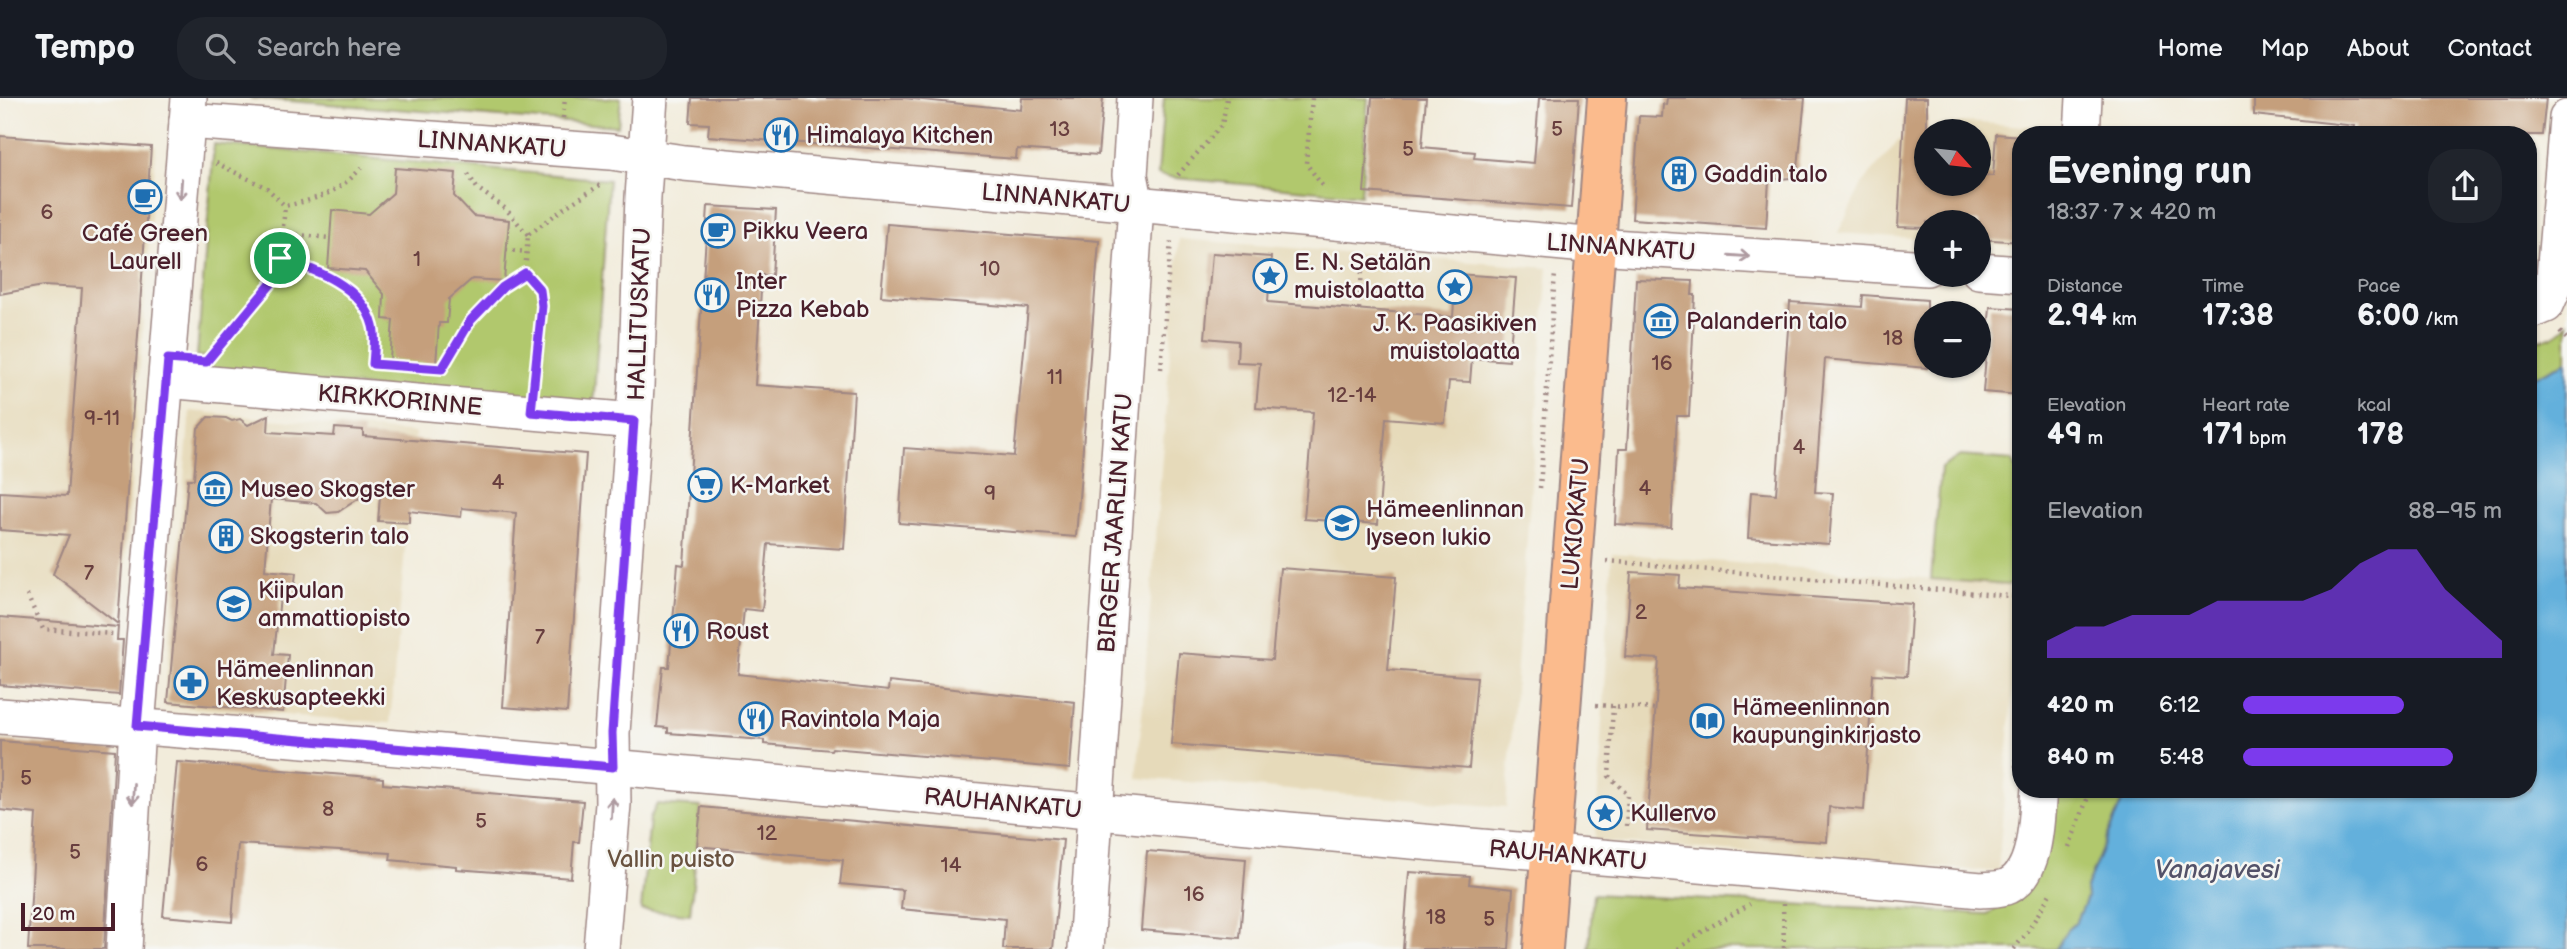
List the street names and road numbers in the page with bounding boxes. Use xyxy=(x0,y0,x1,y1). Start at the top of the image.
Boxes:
street label: LINNANKATU xyxy=(416,125,568,164)
street label: LINNANKATU xyxy=(980,178,1132,219)
street label: HALLITUSKATU xyxy=(622,227,657,401)
street label: LINNANKATU xyxy=(1545,228,1697,267)
street label: KIRKKORINNE xyxy=(316,379,484,422)
street label: BIRGER JAARLIN KATU xyxy=(1092,392,1139,654)
street label: LUKIOKATU xyxy=(1555,457,1596,591)
street label: RAUHANKATU xyxy=(923,782,1083,825)
street label: RAUHANKATU xyxy=(1488,834,1648,877)

